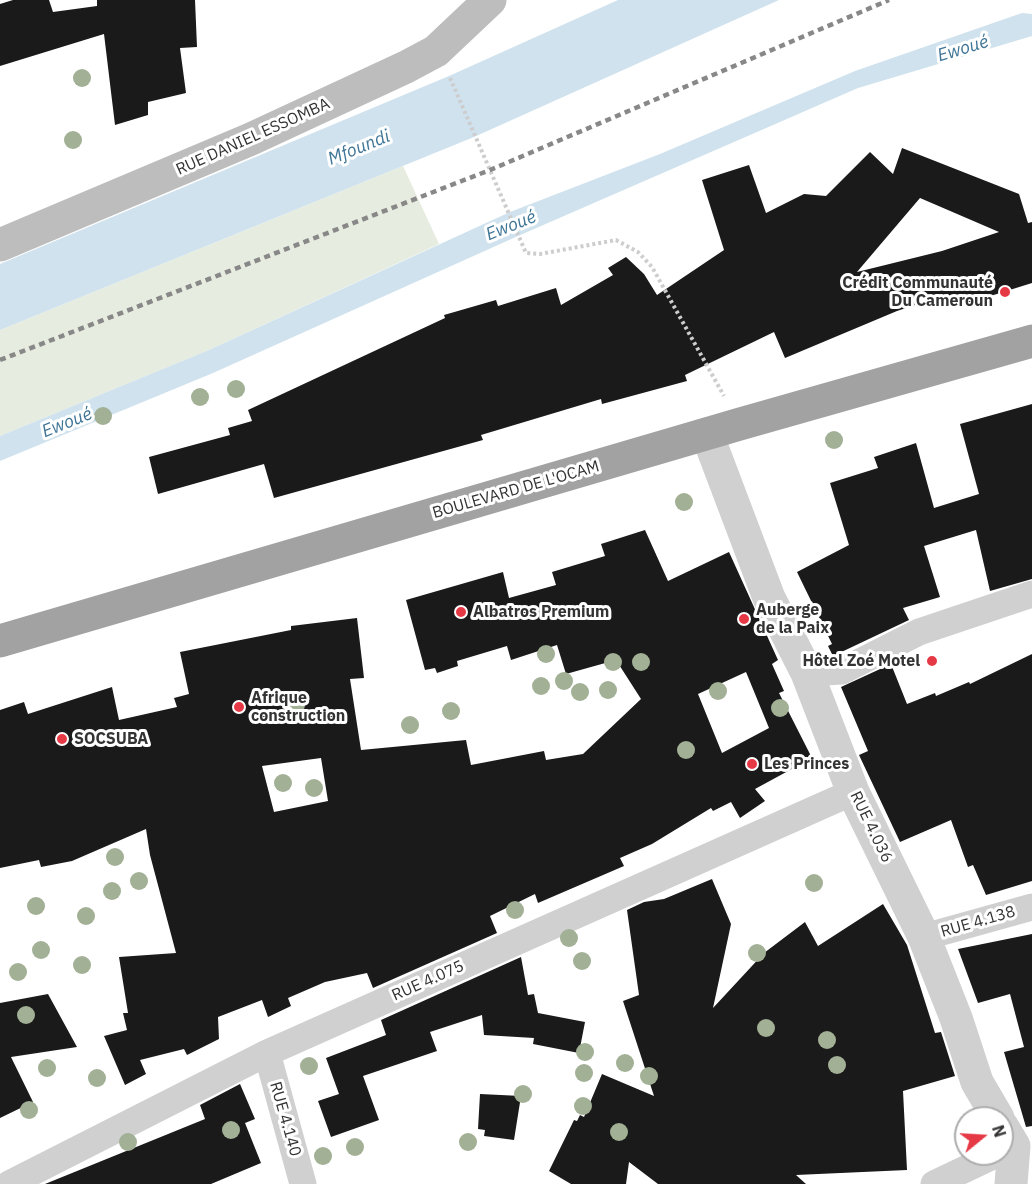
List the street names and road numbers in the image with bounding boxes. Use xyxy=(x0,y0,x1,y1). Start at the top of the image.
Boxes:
street label: RUE DANIEL ESSOMBA xyxy=(173,94,333,180)
street label: BOULEVARD DE L'OCAM xyxy=(430,457,602,523)
street label: RUE 4.036 xyxy=(846,788,896,866)
street label: RUE 4.138 xyxy=(938,902,1018,942)
street label: RUE 4.075 xyxy=(389,957,467,1005)
street label: RUE 4.140 xyxy=(265,1079,305,1159)

